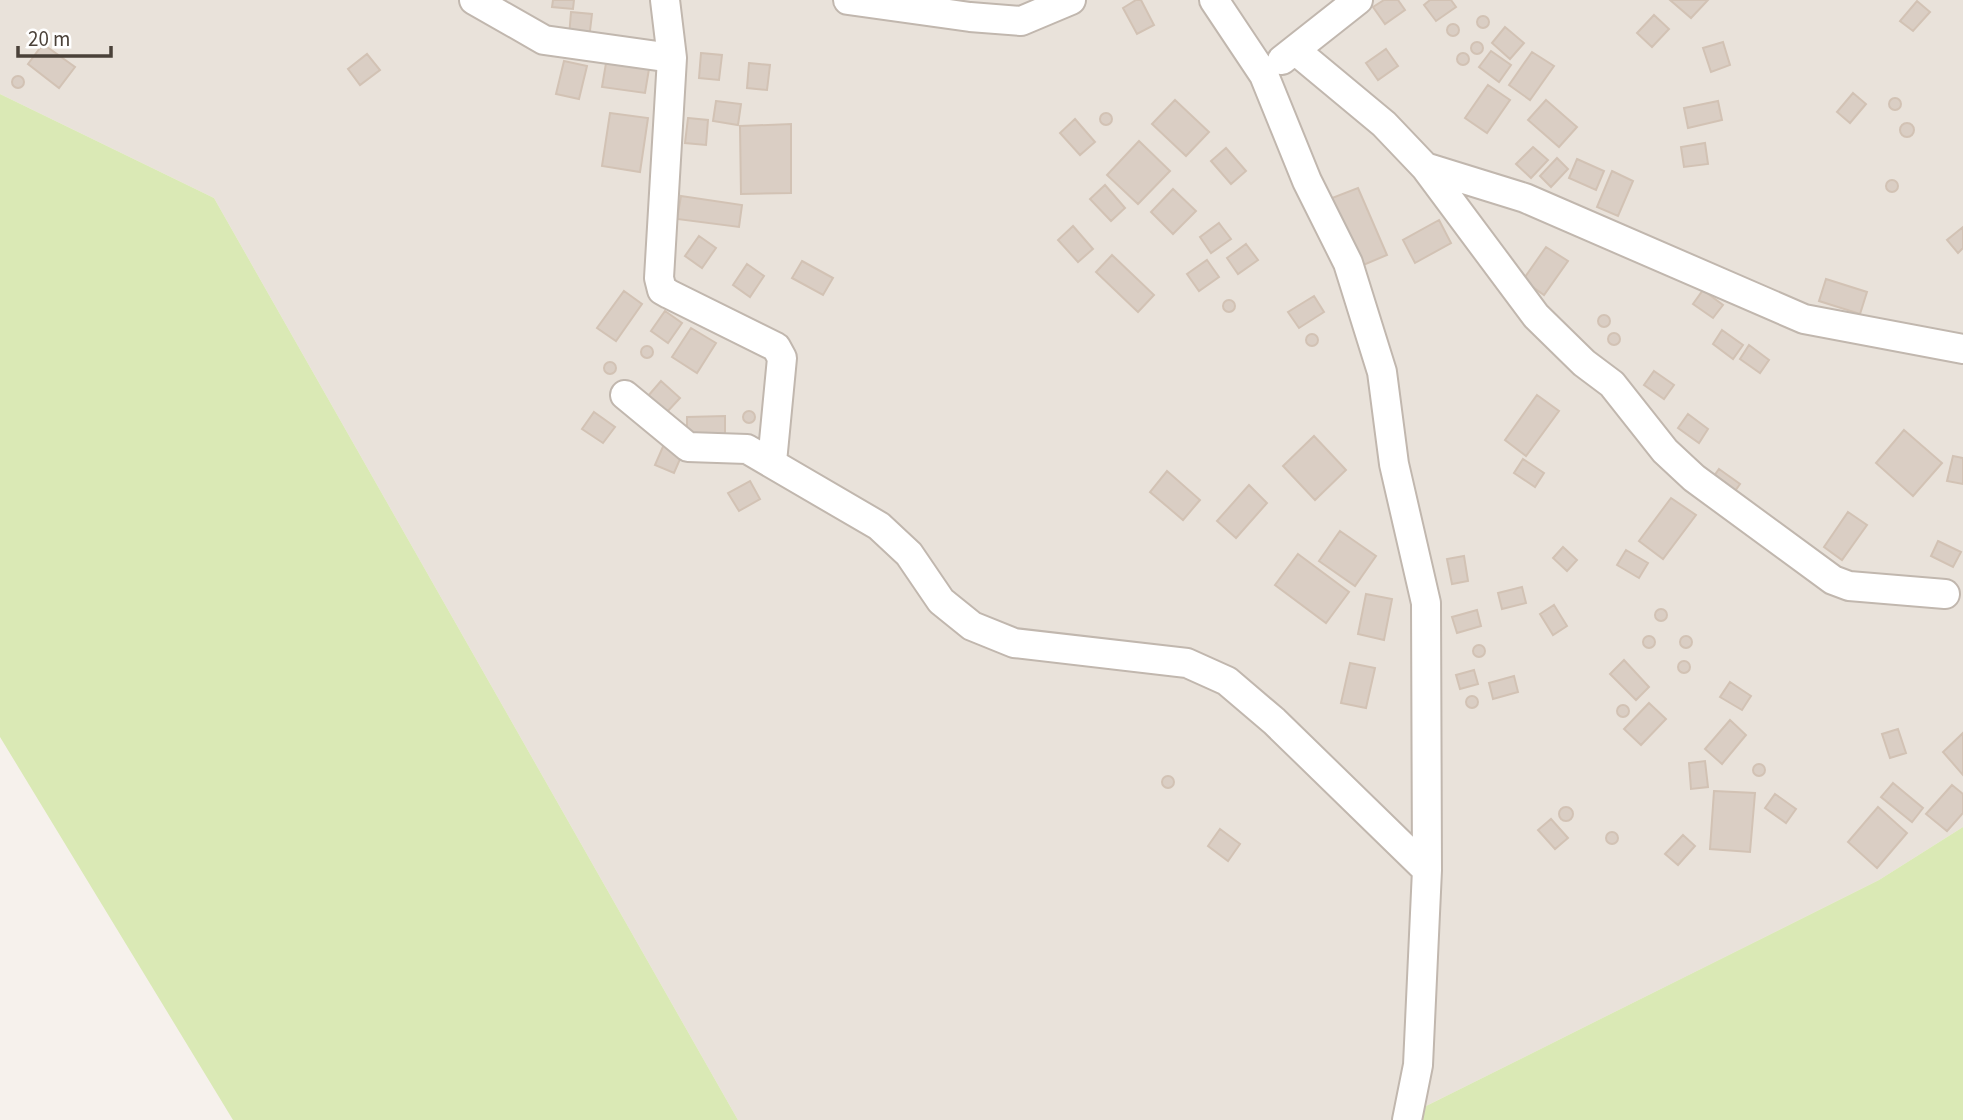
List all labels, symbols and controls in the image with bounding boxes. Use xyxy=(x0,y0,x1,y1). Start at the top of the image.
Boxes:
scale bar xyxy=(18,14,110,58)
text: 20 m xyxy=(28,24,70,54)

